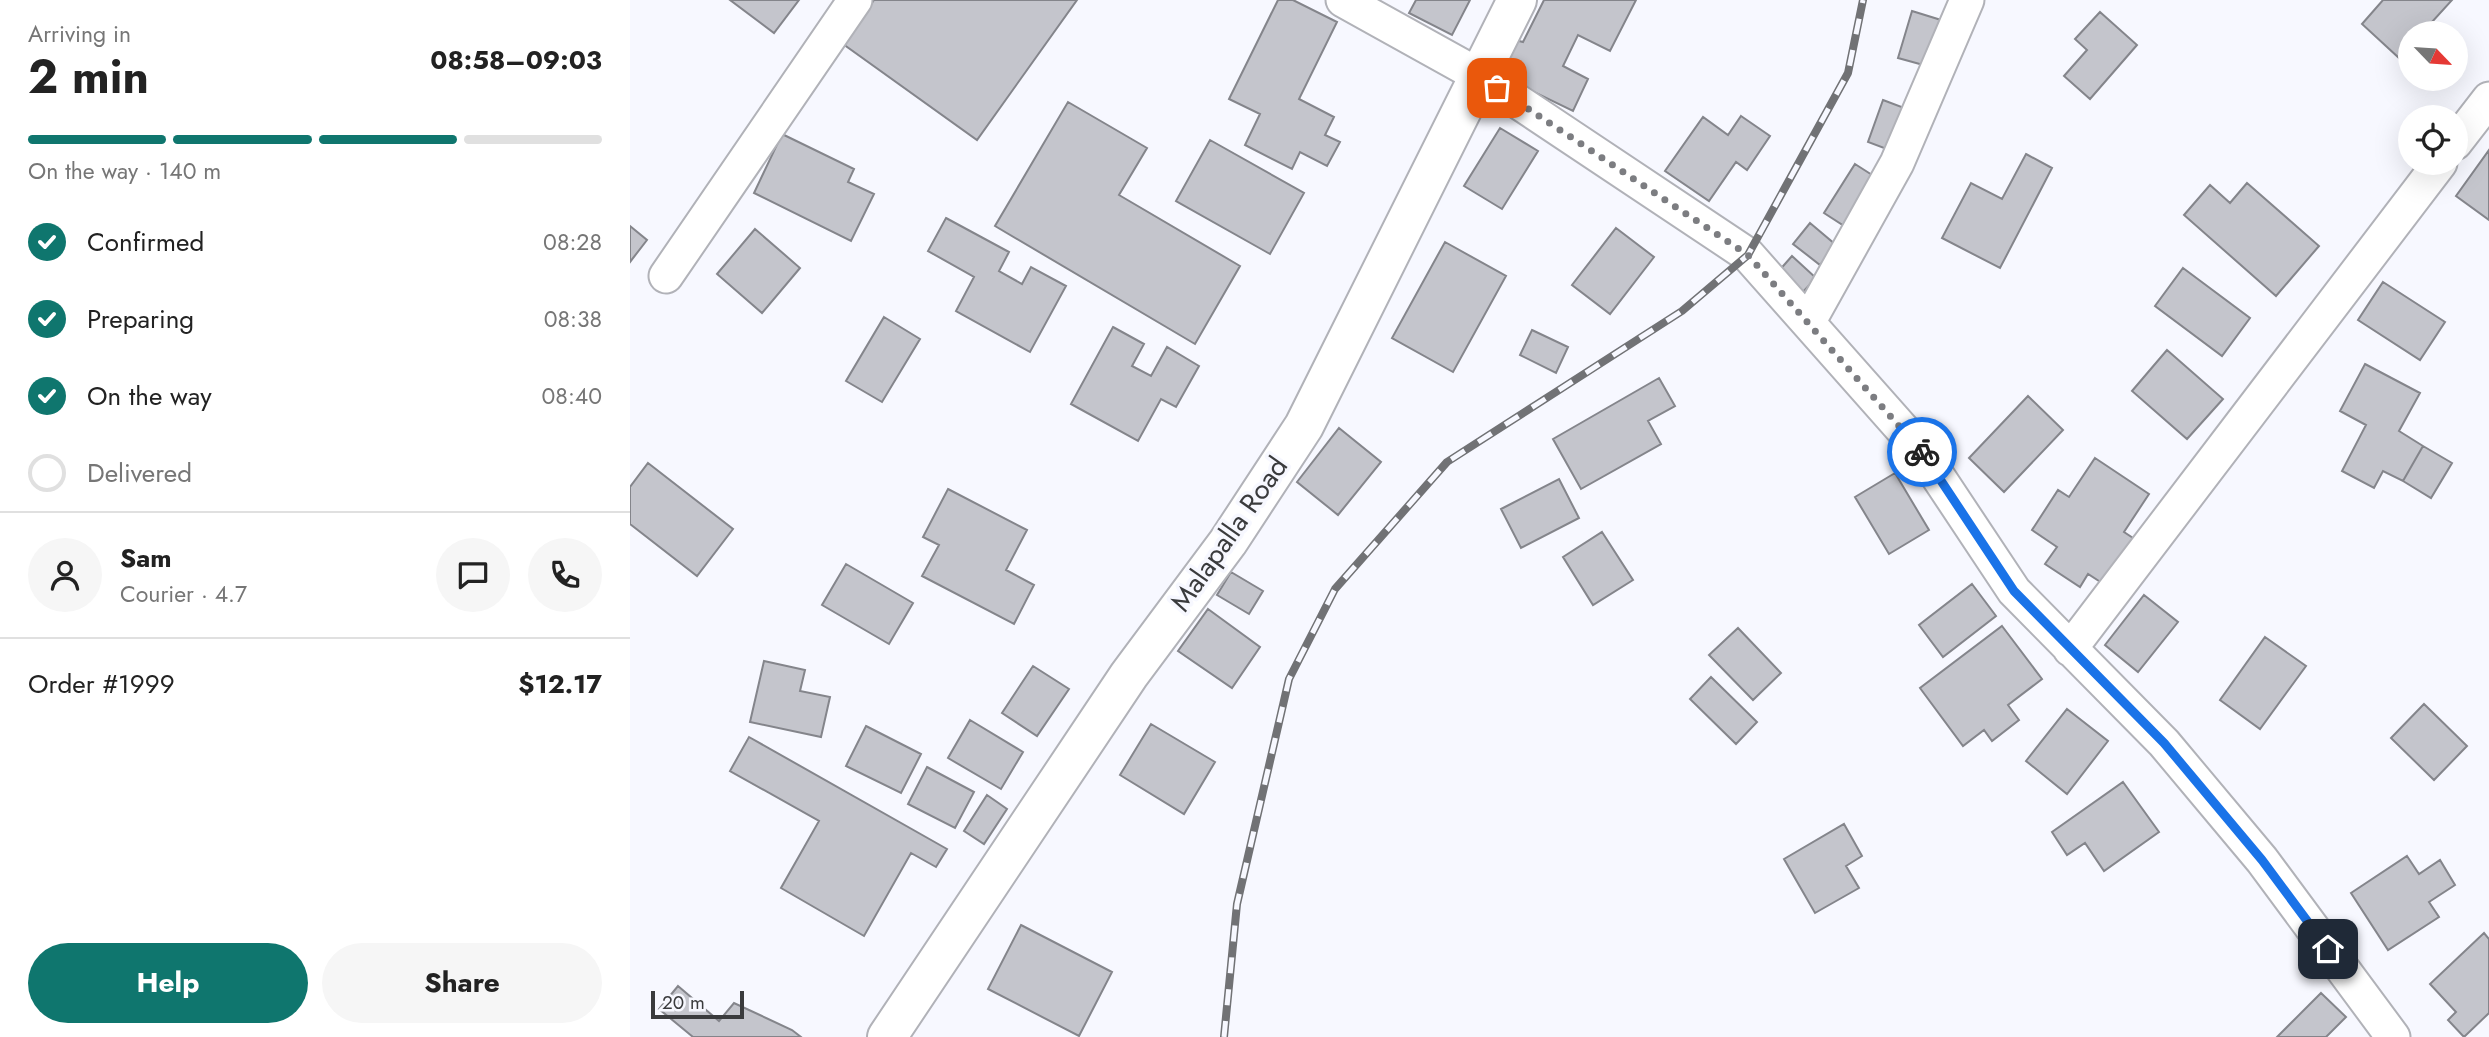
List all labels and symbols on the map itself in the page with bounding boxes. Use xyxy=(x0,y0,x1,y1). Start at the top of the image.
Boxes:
north arrow xyxy=(2398,21,2468,91)
pin xyxy=(1467,58,1527,118)
courier xyxy=(1887,417,1957,487)
street label: Malapalla Road xyxy=(1160,448,1298,620)
pin xyxy=(2298,919,2358,979)
scale bar xyxy=(651,988,744,1020)

